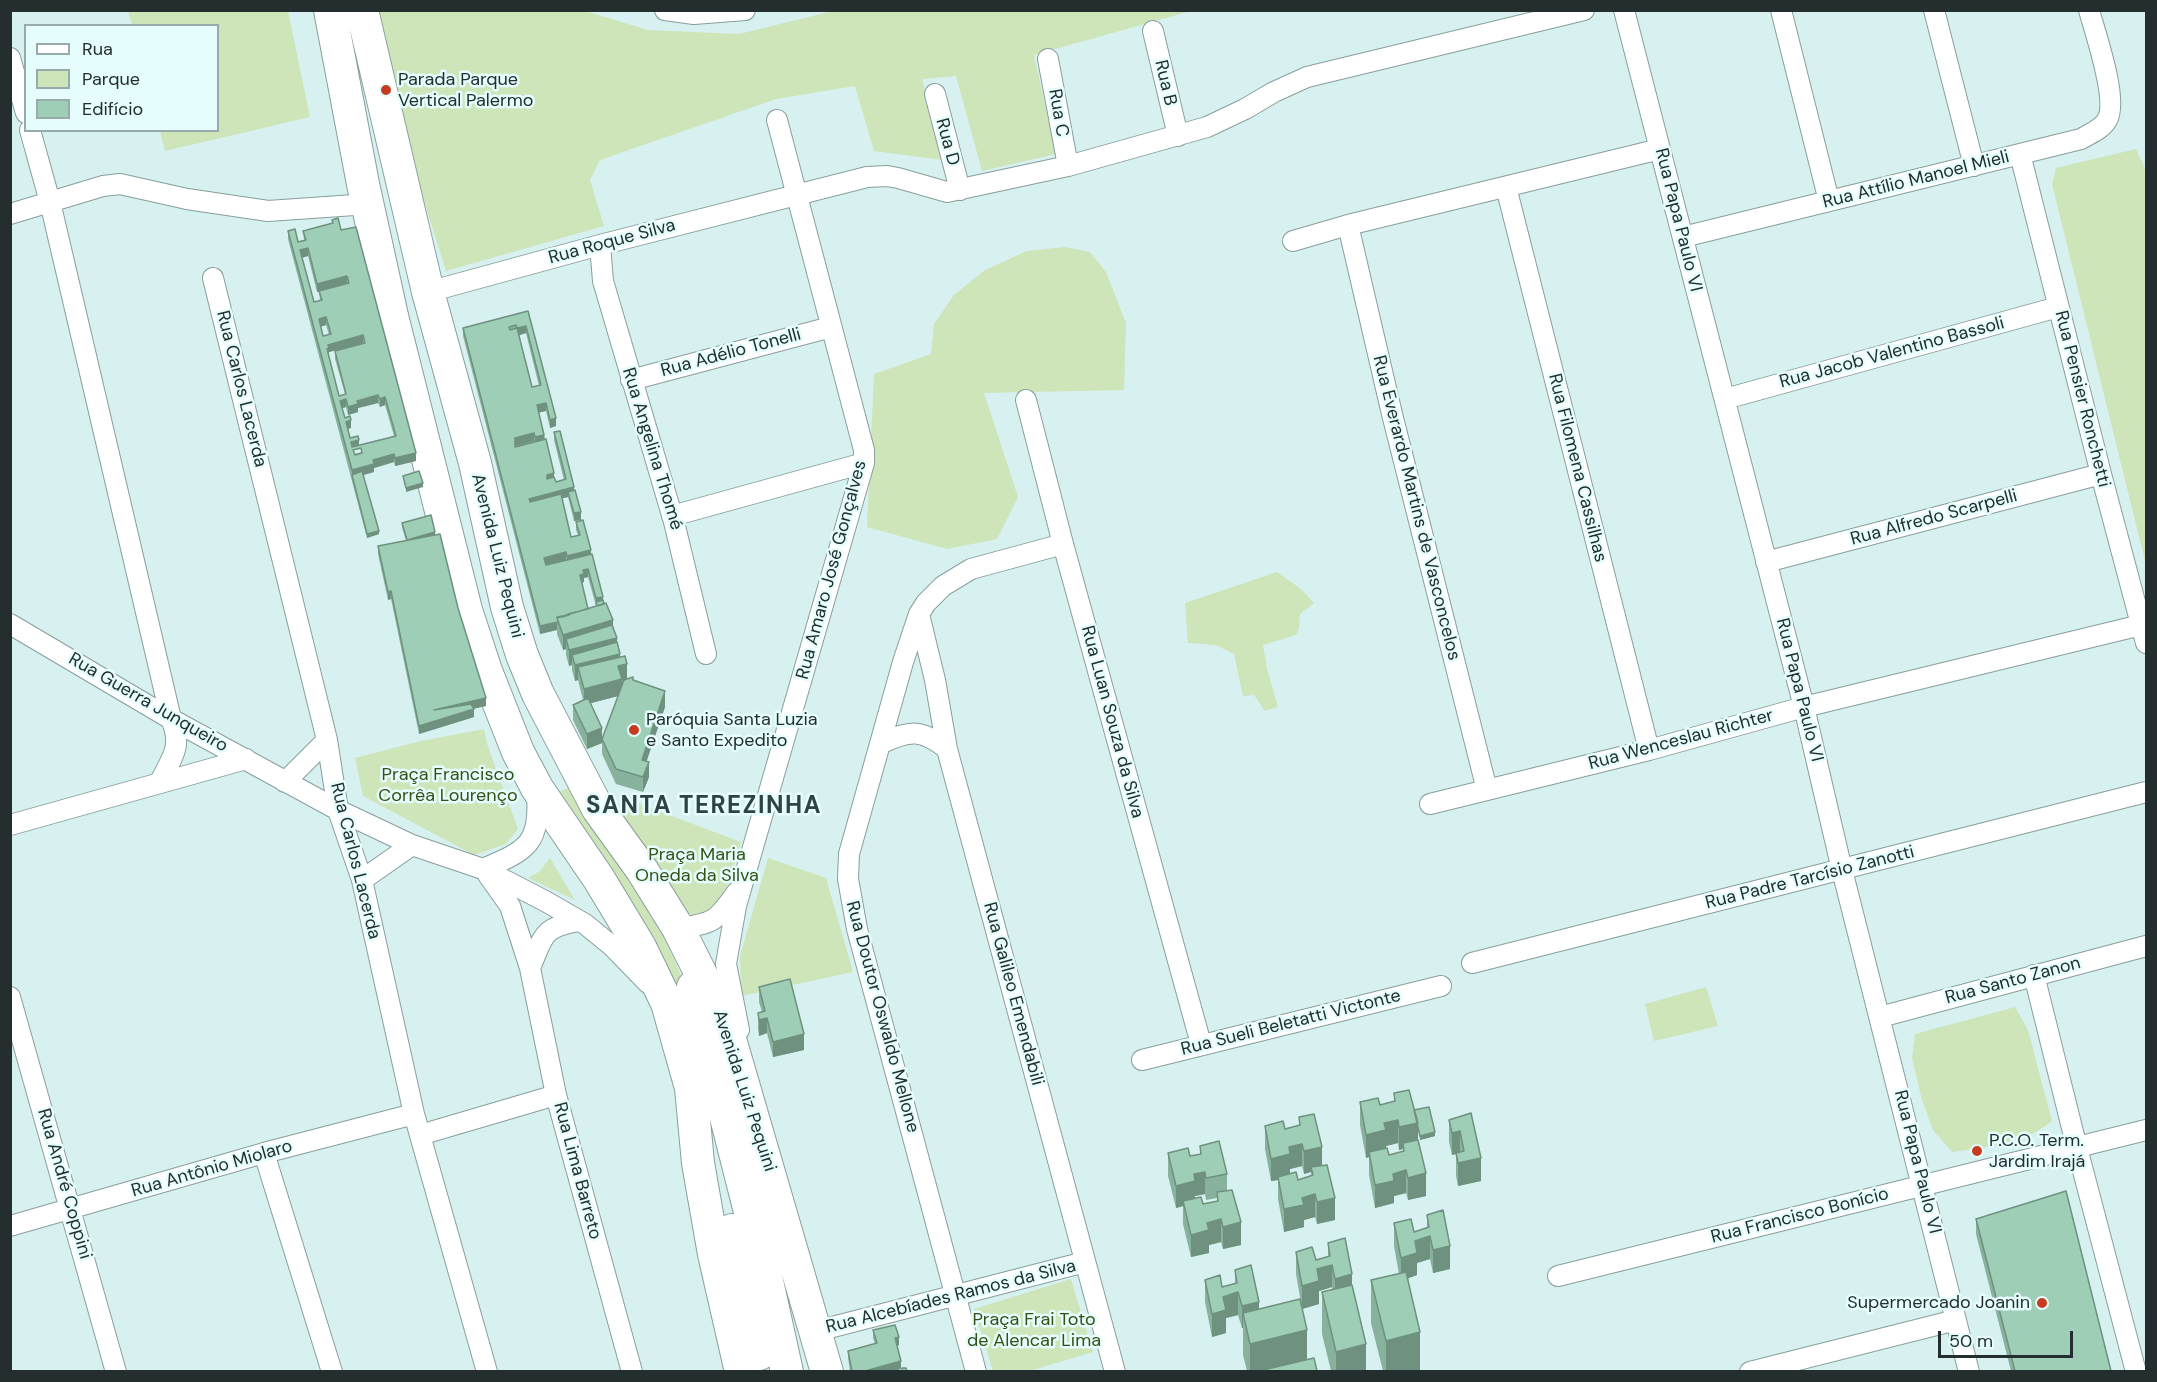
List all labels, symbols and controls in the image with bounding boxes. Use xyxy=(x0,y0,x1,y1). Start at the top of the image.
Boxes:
legend xyxy=(24,24,219,132)
text: Rua xyxy=(82,37,113,61)
street label: Rua B xyxy=(1149,58,1181,108)
text: Parque xyxy=(82,67,140,91)
place label: Parada Parque Vertical Palermo xyxy=(398,69,533,112)
marker: Parada Parque Vertical Palermo xyxy=(379,83,393,97)
street label: Rua C xyxy=(1043,87,1073,139)
text: Edifício xyxy=(82,97,143,121)
street label: Rua D xyxy=(930,116,964,168)
street label: Rua Papa Paulo VI xyxy=(1650,146,1706,294)
street label: Rua Attílio Manoel Mieli xyxy=(1820,146,2012,214)
street label: Rua Roque Silva xyxy=(546,215,678,269)
street label: Rua Carlos Lacerda xyxy=(211,308,271,470)
street label: Rua Pensier Ronchetti xyxy=(2050,308,2114,490)
street label: Rua Jacob Valentino Bassoli xyxy=(1777,313,2007,393)
street label: Rua Adélio Tonelli xyxy=(658,324,804,382)
street label: Rua Everardo Martins de Vasconcelos xyxy=(1368,353,1464,663)
street label: Rua Angelina Thomé xyxy=(617,365,687,533)
street label: Rua Filomena Cassilhas xyxy=(1543,371,1611,565)
street label: Rua Amaro José Gonçalves xyxy=(792,458,872,682)
street label: Avenida Luiz Pequini xyxy=(466,472,528,640)
street label: Rua Alfredo Scarpelli xyxy=(1848,485,2020,551)
street label: Rua Papa Paulo VI xyxy=(1771,616,1827,764)
street label: Rua Luan Souza da Silva xyxy=(1076,624,1148,820)
street label: Rua Guerra Junqueiro xyxy=(64,649,232,757)
street label: Rua Wenceslau Richter xyxy=(1586,705,1776,775)
place label: Paróquia Santa Luzia e Santo Expedito xyxy=(646,709,818,752)
marker: Paróquia Santa Luzia e Santo Expedito xyxy=(627,723,641,737)
park label: Praça Francisco Corrêa Lourenço xyxy=(378,764,518,806)
street label: Rua Carlos Lacerda xyxy=(325,780,385,942)
district label: SANTA TEREZINHA xyxy=(586,793,822,821)
street label: Rua Padre Tarcísio Zanotti xyxy=(1703,842,1917,914)
park label: Praça Maria Oneda da Silva xyxy=(635,844,759,886)
street label: Rua Doutor Oswaldo Mellone xyxy=(841,899,923,1135)
street label: Rua Galileo Emendabili xyxy=(978,900,1048,1088)
street label: Rua Santo Zanon xyxy=(1943,953,2083,1009)
street label: Rua Sueli Beletatti Victonte xyxy=(1179,985,1403,1061)
street label: Avenida Luiz Pequini xyxy=(708,1007,780,1175)
street label: Rua Papa Paulo VI xyxy=(1889,1088,1945,1236)
street label: Rua Lima Barreto xyxy=(548,1100,606,1242)
street label: Rua André Coppini xyxy=(32,1106,96,1262)
place label: P.C.O. Term. Jardim Irajá xyxy=(1989,1130,2085,1172)
street label: Rua Antônio Miolaro xyxy=(129,1136,295,1202)
marker: P.C.O. Term. Jardim Irajá xyxy=(1970,1144,1984,1158)
street label: Rua Francisco Bonício xyxy=(1709,1183,1891,1249)
street label: Rua Alcebíades Ramos da Silva xyxy=(824,1255,1078,1339)
place label: Supermercado Joanin xyxy=(1847,1292,2030,1314)
marker: Supermercado Joanin xyxy=(2035,1296,2049,1310)
park label: Praça Frai Toto de Alencar Lima xyxy=(967,1309,1101,1352)
scale bar xyxy=(1941,1319,2076,1357)
text: 50 m xyxy=(1949,1329,1993,1353)

